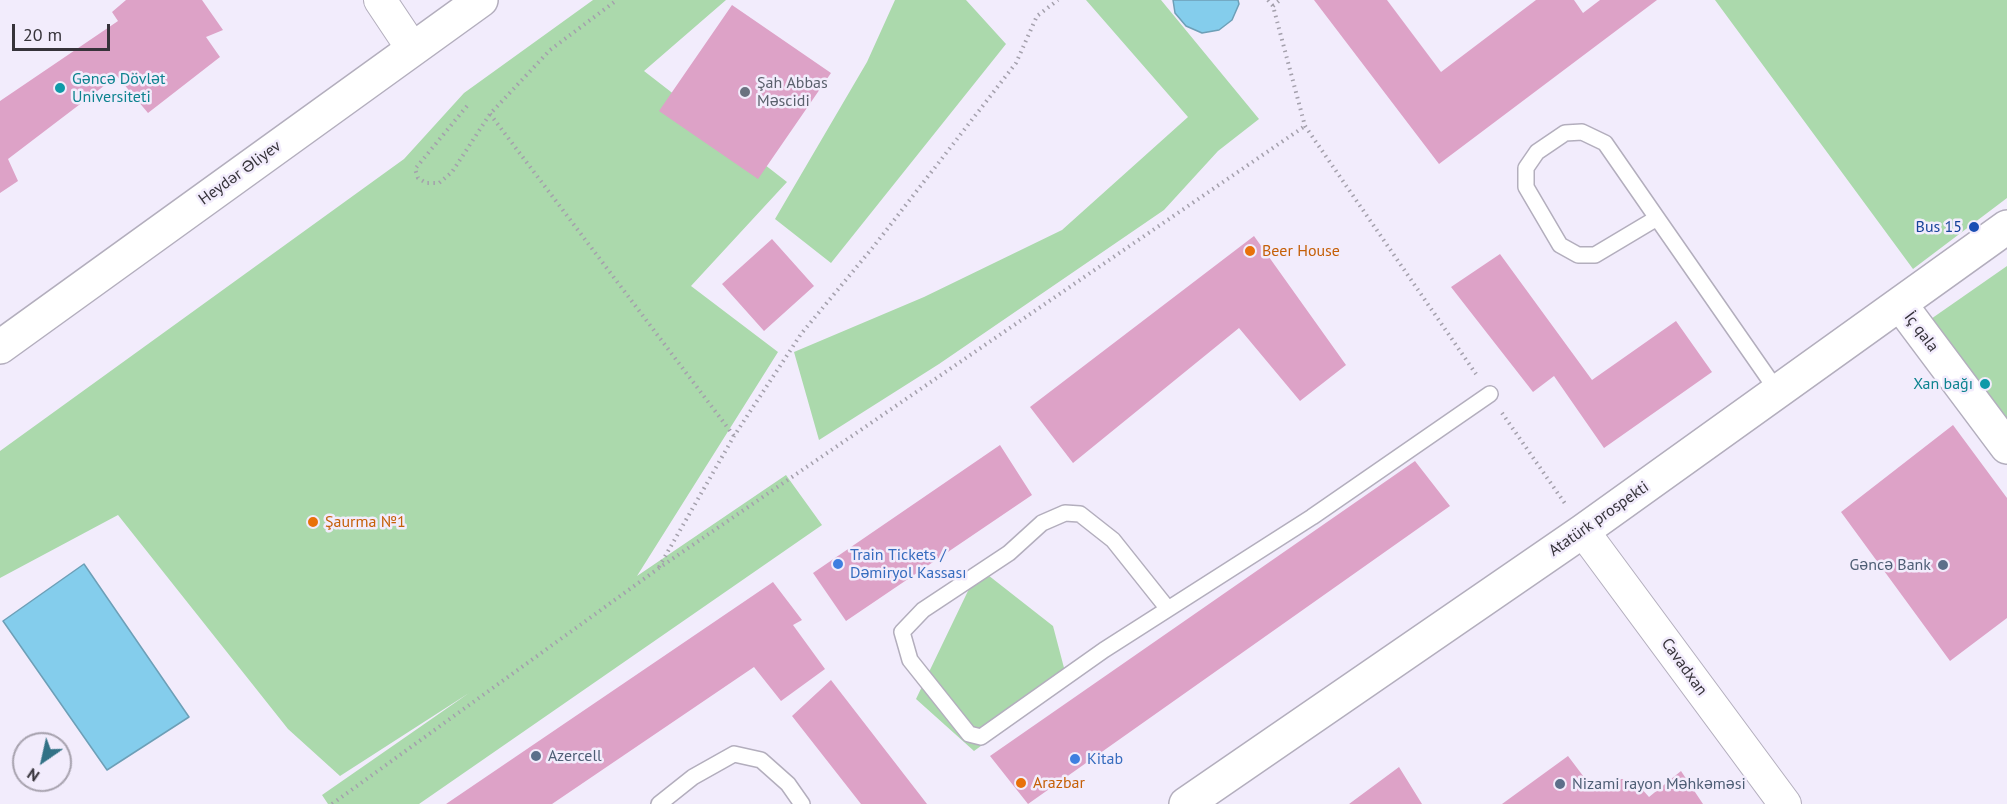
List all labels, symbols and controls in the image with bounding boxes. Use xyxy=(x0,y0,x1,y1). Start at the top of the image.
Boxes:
scale bar xyxy=(15,12,112,50)
text: 20 m xyxy=(23,23,62,46)
place label: Gəncə Dövlət Universiteti xyxy=(72,69,165,107)
place label: Şah Abbas Məscidi xyxy=(757,73,828,111)
marker: Gəncə Dövlət Universiteti xyxy=(53,81,67,95)
marker: Şah Abbas Məscidi xyxy=(738,85,752,99)
street label: Heydər Əliyev xyxy=(195,137,285,209)
place label: Bus 15 xyxy=(1916,217,1962,237)
marker: Bus 15 xyxy=(1967,220,1981,234)
place label: Beer House xyxy=(1262,241,1340,261)
marker: Beer House xyxy=(1243,244,1257,258)
street label: İç qala xyxy=(1900,308,1942,356)
place label: Xan bağı xyxy=(1913,374,1973,394)
marker: Xan bağı xyxy=(1978,377,1992,391)
street label: Atatürk prospekti xyxy=(1545,477,1653,561)
place label: Şaurma №1 xyxy=(325,512,406,532)
marker: Şaurma №1 xyxy=(306,515,320,529)
place label: Train Tickets / Dəmiryol Kassası xyxy=(850,545,967,583)
place label: Gəncə Bank xyxy=(1849,555,1931,575)
marker: Train Tickets / Dəmiryol Kassası xyxy=(831,557,845,571)
marker: Gəncə Bank xyxy=(1936,558,1950,572)
street label: Cavadxan xyxy=(1657,635,1711,699)
north arrow xyxy=(12,732,72,792)
place label: Azercell xyxy=(548,746,602,766)
marker: Azercell xyxy=(529,749,543,763)
place label: Кitab xyxy=(1087,749,1123,769)
marker: Кitab xyxy=(1068,752,1082,766)
text: N xyxy=(23,764,43,786)
place label: Arazbar xyxy=(1033,773,1085,793)
place label: Nizami rayon Məhkəməsi xyxy=(1572,774,1746,794)
marker: Arazbar xyxy=(1014,776,1028,790)
marker: Nizami rayon Məhkəməsi xyxy=(1553,777,1567,791)

